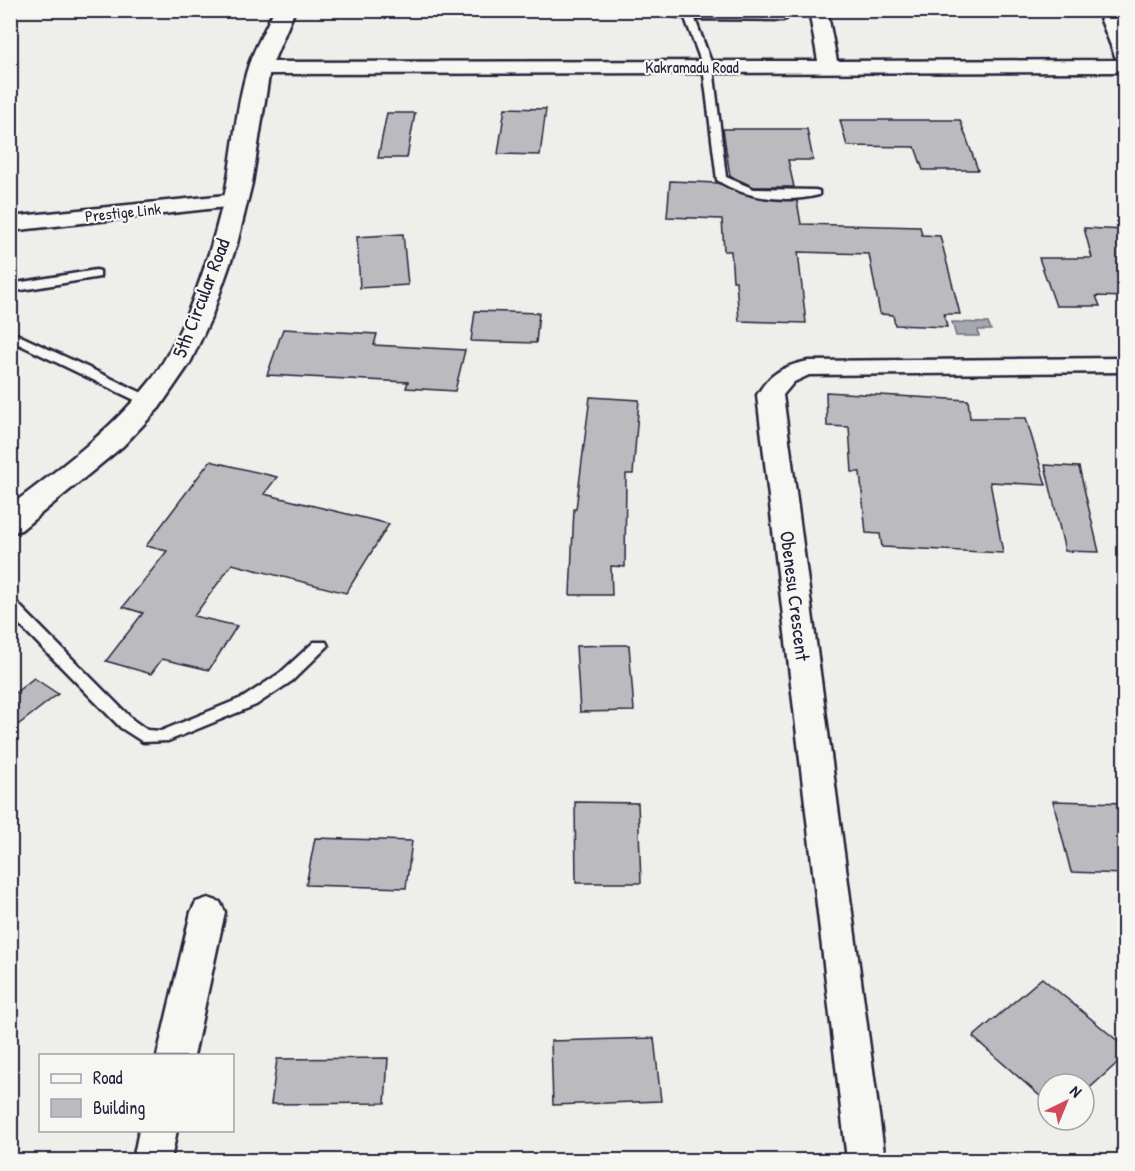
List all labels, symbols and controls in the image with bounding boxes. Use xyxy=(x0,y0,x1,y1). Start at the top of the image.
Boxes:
street label: Kakramadu Road xyxy=(645,56,739,78)
street label: Prestige Link xyxy=(84,197,162,227)
street label: 5th Circular Road xyxy=(165,234,236,361)
street label: Obenesu Crescent xyxy=(774,529,817,663)
legend xyxy=(39,1054,234,1132)
text: Road xyxy=(93,1065,123,1090)
north arrow xyxy=(1036,1072,1096,1132)
text: N xyxy=(1066,1080,1087,1102)
text: Building xyxy=(93,1095,145,1120)

